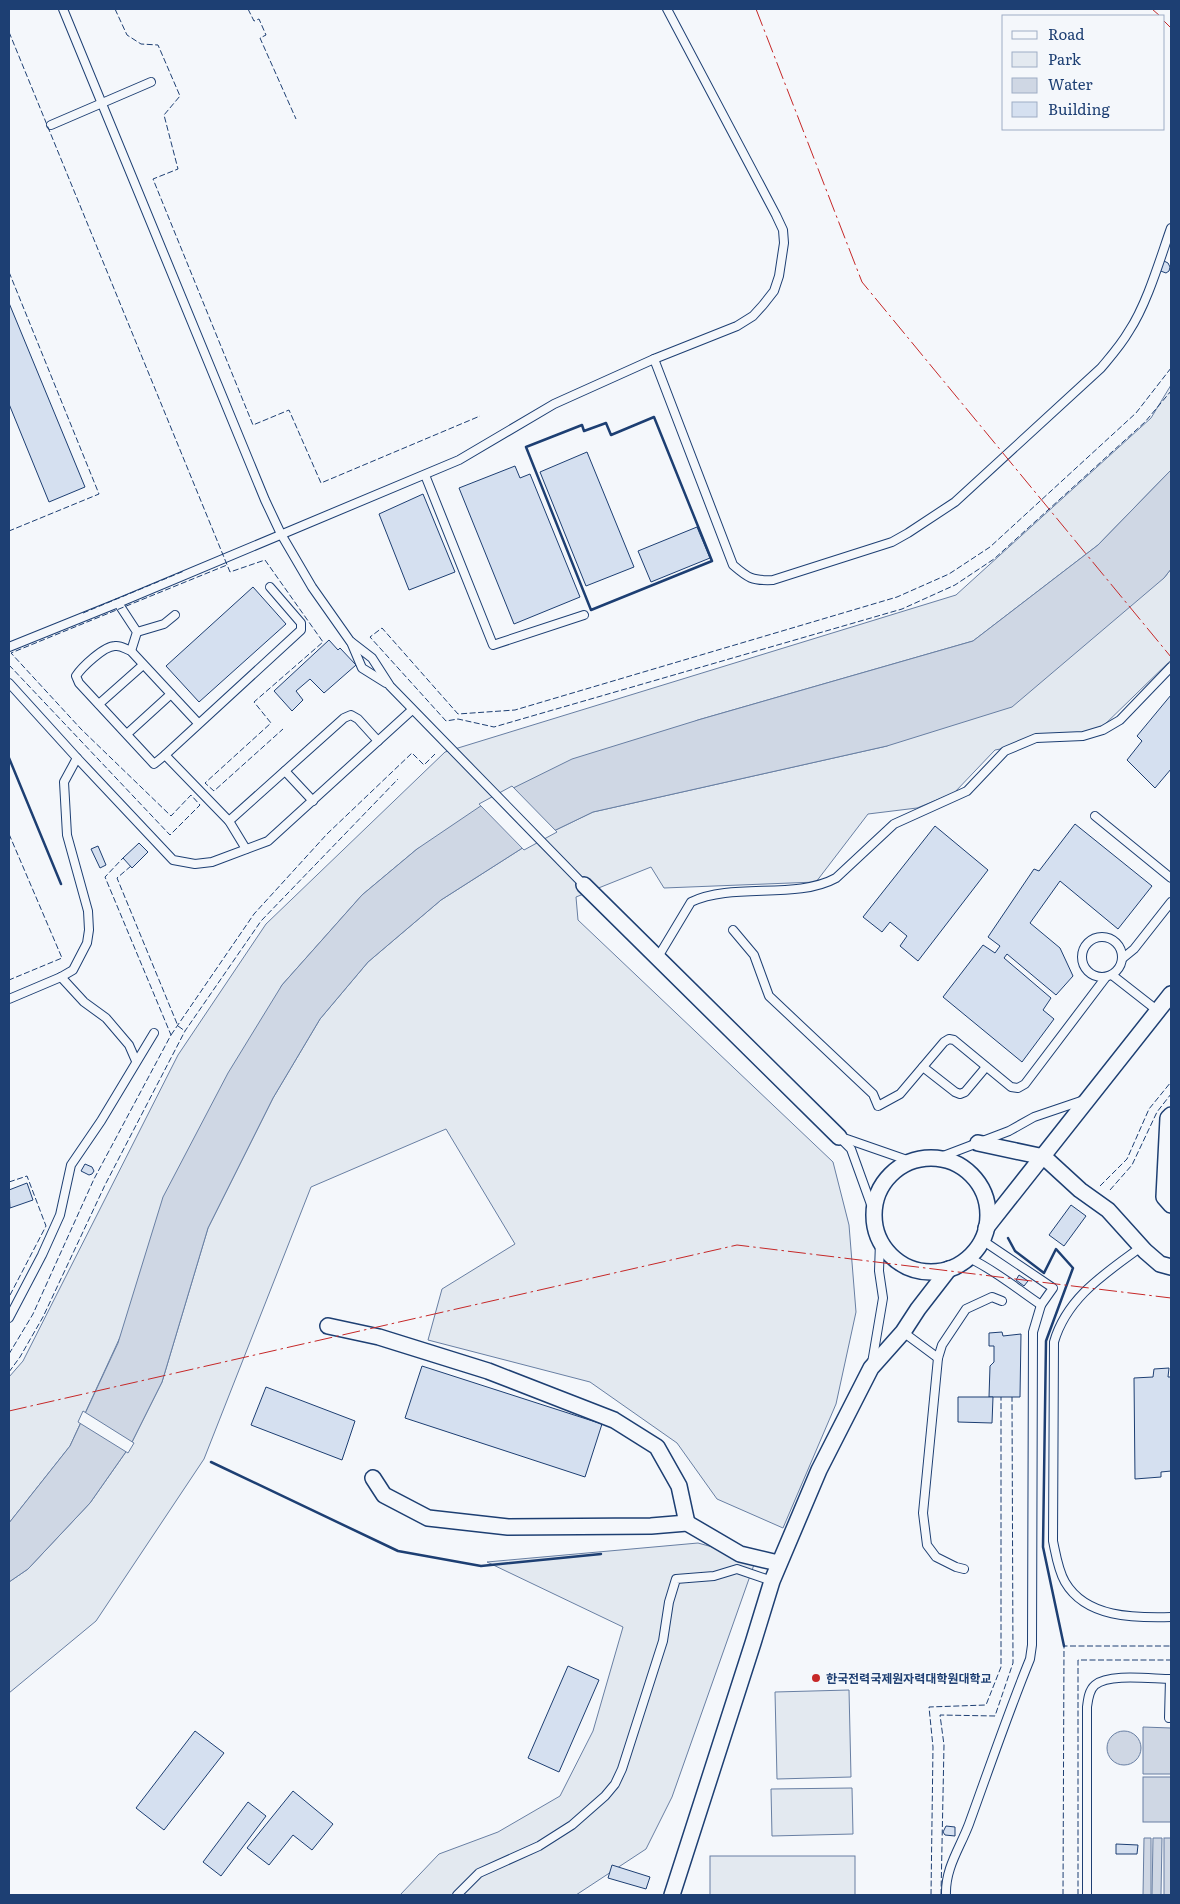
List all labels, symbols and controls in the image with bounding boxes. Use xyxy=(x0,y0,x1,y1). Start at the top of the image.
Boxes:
legend xyxy=(1002,15,1165,130)
text: Road xyxy=(1048,22,1084,45)
text: Park xyxy=(1048,47,1082,70)
text: Water xyxy=(1048,72,1093,95)
text: Building xyxy=(1048,97,1110,120)
place label: 한국전력국제원자력대학원대학교 xyxy=(826,1669,992,1687)
marker: 한국전력국제원자력대학원대학교 xyxy=(810,1672,822,1684)

